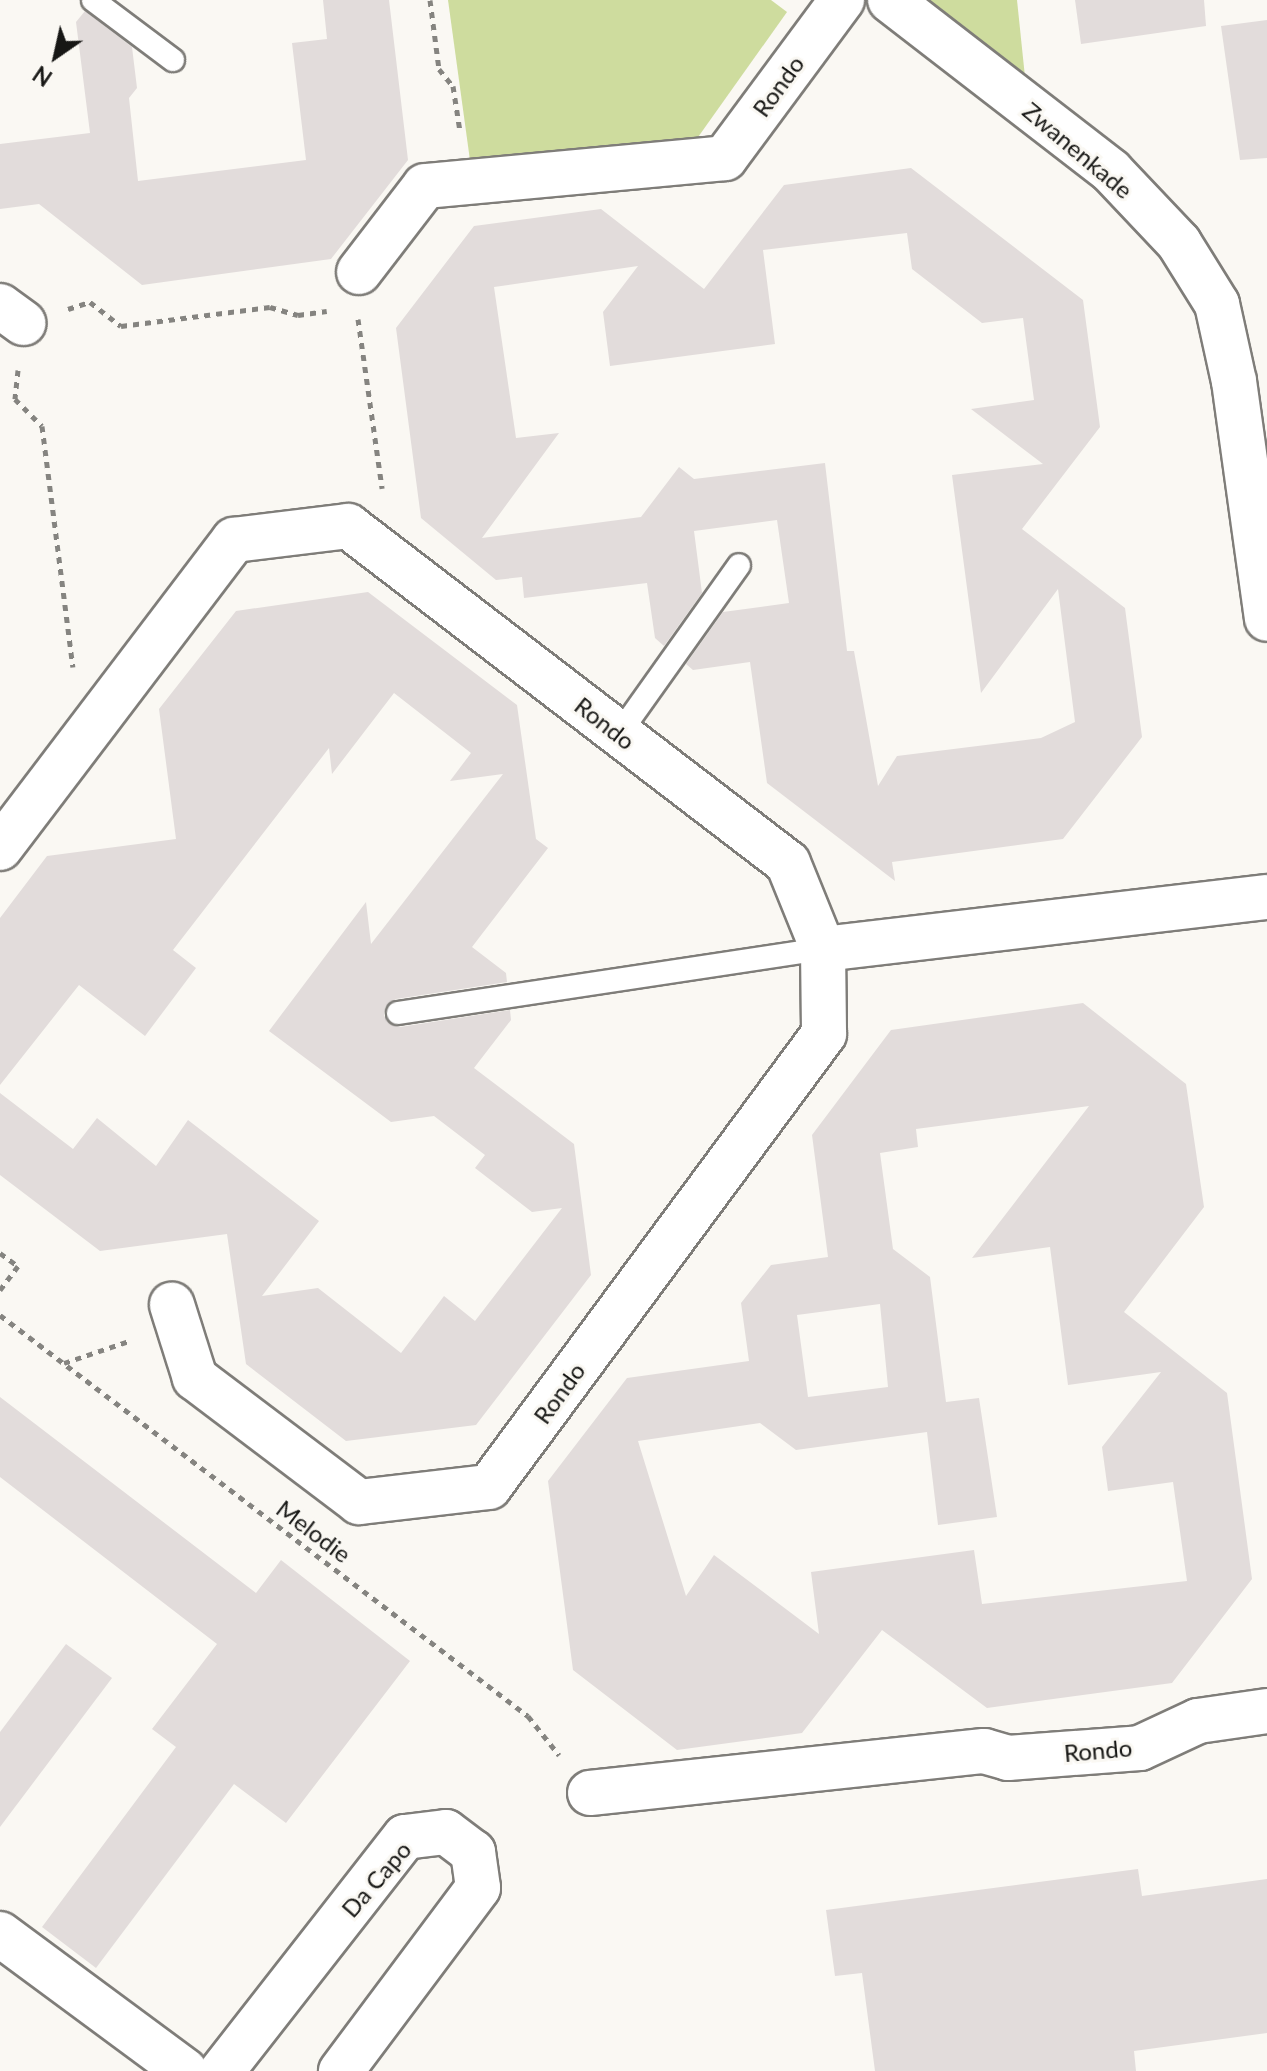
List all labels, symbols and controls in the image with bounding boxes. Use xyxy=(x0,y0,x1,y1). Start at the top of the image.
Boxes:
north arrow xyxy=(16,16,96,96)
street label: Rondo xyxy=(746,50,810,122)
text: N xyxy=(28,60,57,92)
street label: Zwanenkade xyxy=(1017,96,1139,204)
street label: Rondo xyxy=(569,691,641,755)
street label: Rondo xyxy=(527,1357,591,1429)
street label: Melodie xyxy=(271,1494,357,1568)
street label: Rondo xyxy=(1063,1733,1133,1767)
street label: Da Capo xyxy=(335,1835,417,1923)

